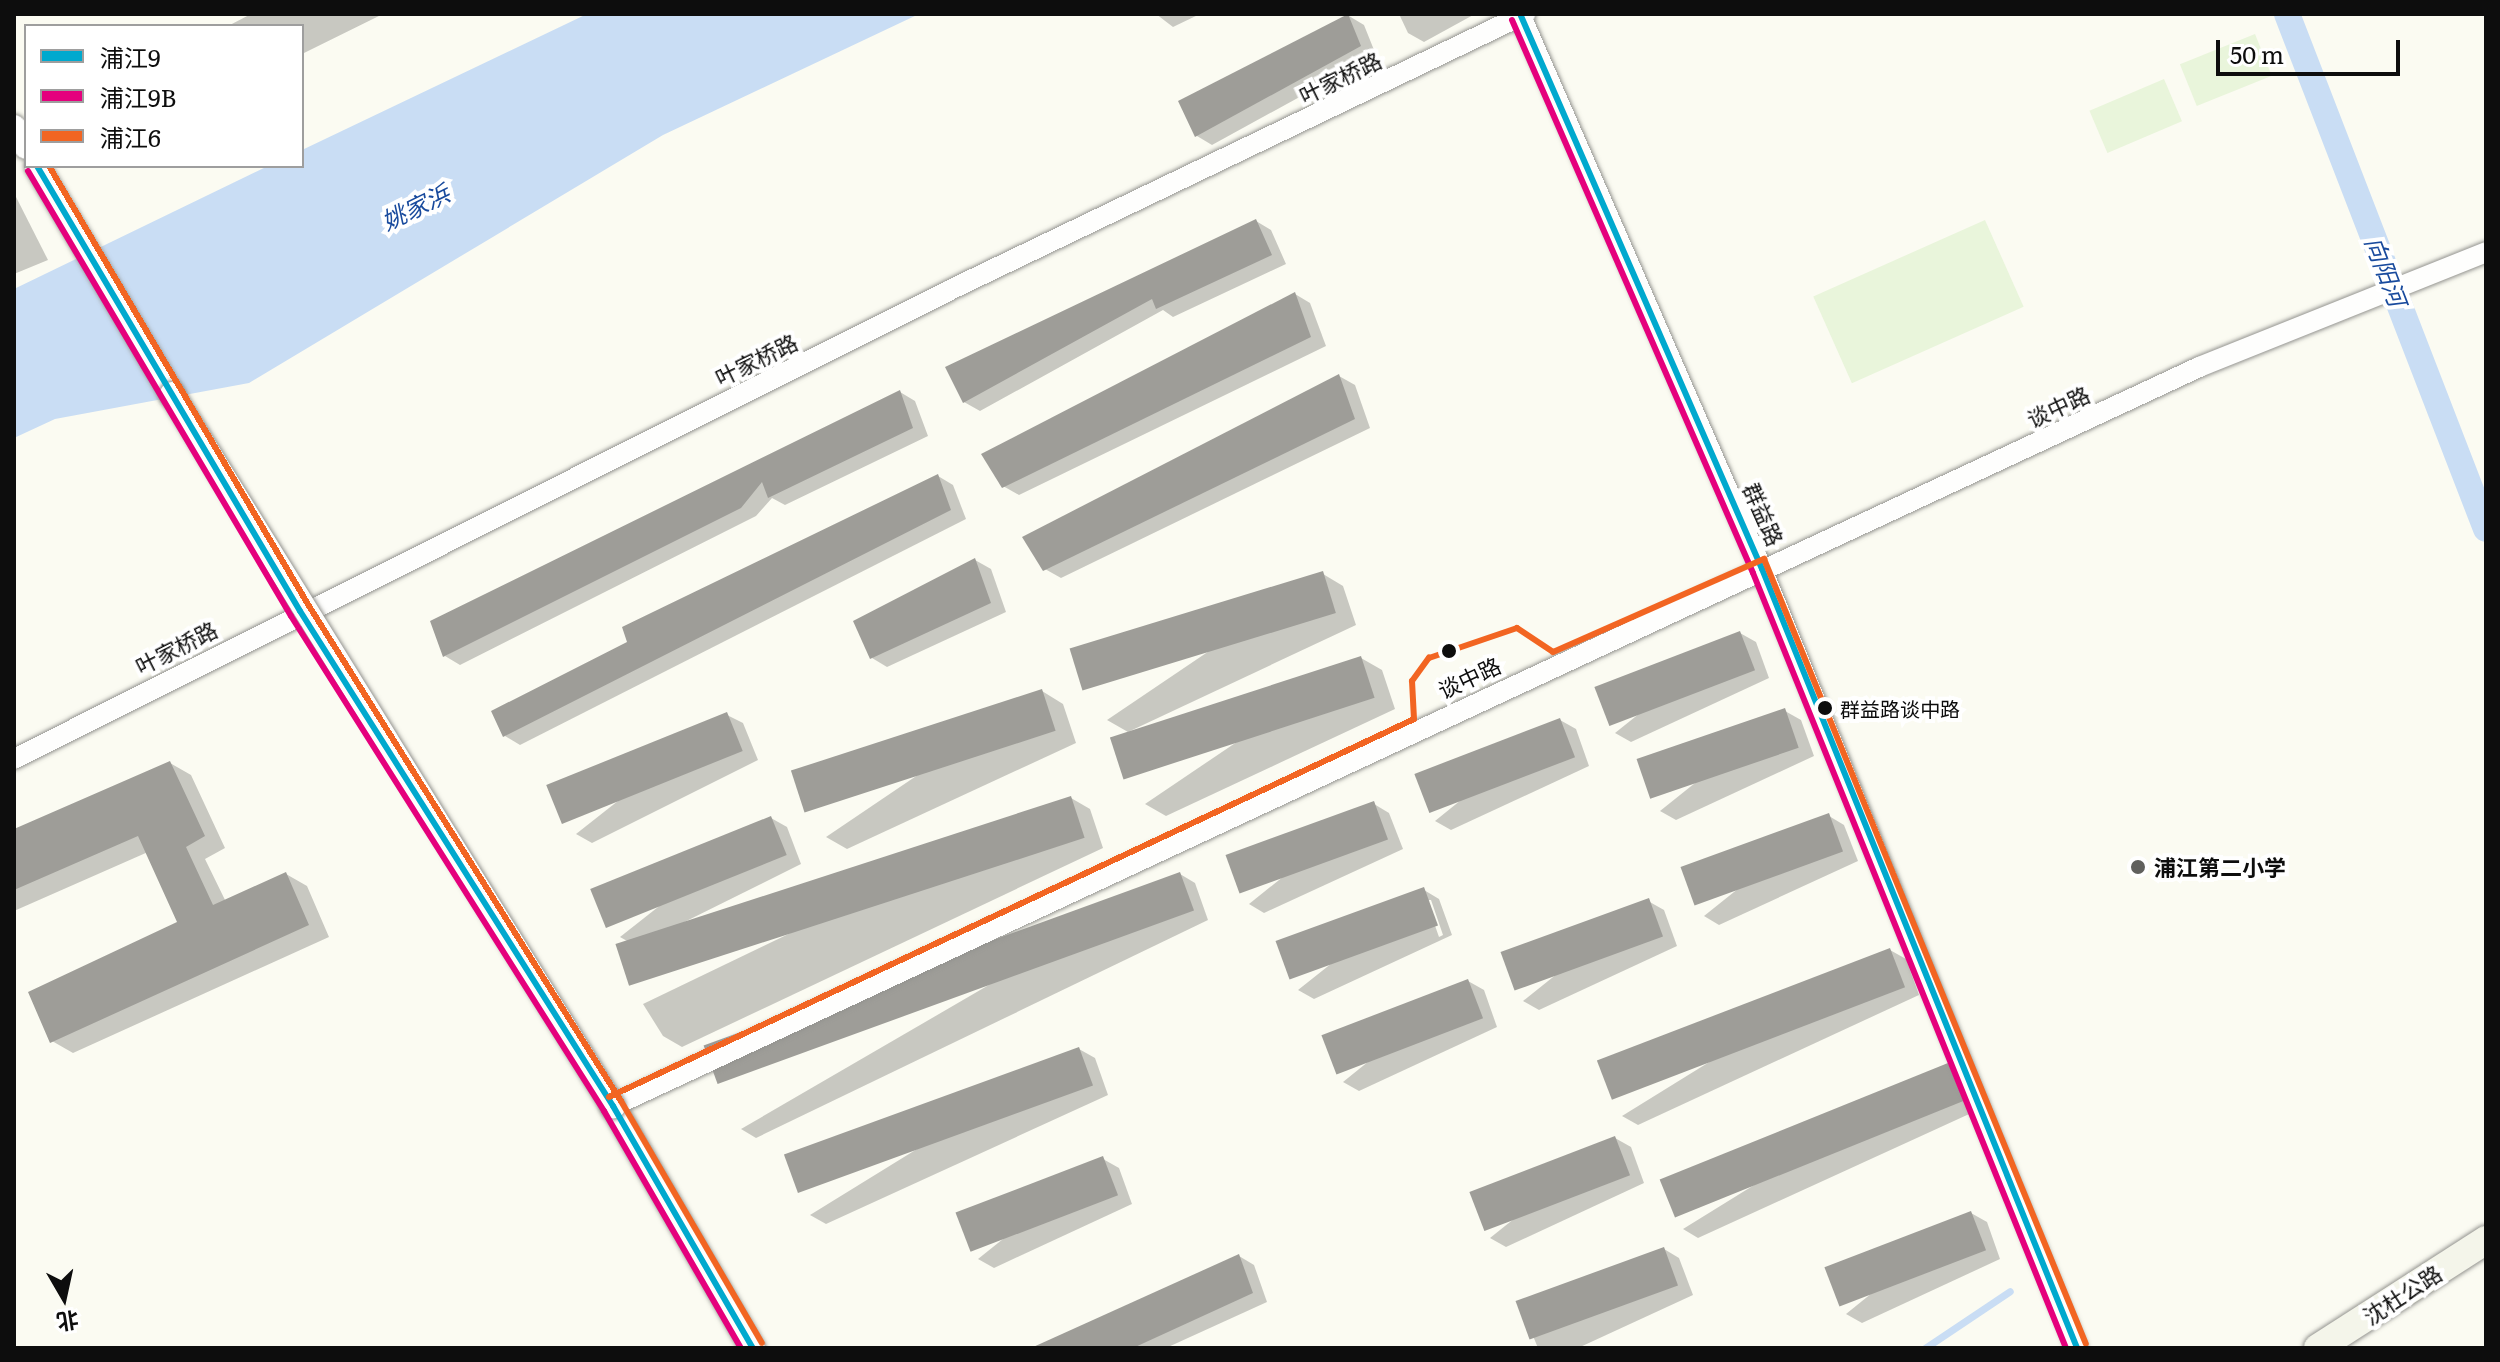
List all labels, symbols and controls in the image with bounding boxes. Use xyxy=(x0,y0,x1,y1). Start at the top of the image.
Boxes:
legend xyxy=(24,24,304,168)
scale bar xyxy=(2220,24,2404,74)
text: 50 m xyxy=(2230,36,2284,71)
text: 浦江9 xyxy=(100,39,161,74)
street label: 叶家桥路 xyxy=(1295,46,1385,108)
text: 浦江9B xyxy=(100,79,176,114)
text: 浦江6 xyxy=(100,119,161,154)
water label: 姚家浜 xyxy=(376,177,454,235)
water label: 向阳河 xyxy=(2361,232,2413,310)
street label: 叶家桥路 xyxy=(711,328,801,390)
street label: 谈中路 xyxy=(2023,380,2093,432)
street label: 群益路 xyxy=(1739,478,1789,550)
street label: 叶家桥路 xyxy=(131,615,221,679)
unlabelled marker xyxy=(1441,643,1457,659)
street label: 谈中路 xyxy=(1434,651,1504,703)
place label: 群益路谈中路 xyxy=(1840,696,1960,720)
marker: 群益路谈中路 xyxy=(1817,700,1833,716)
place label: 浦江第二小学 xyxy=(2154,854,2286,880)
marker: 浦江第二小学 xyxy=(2129,858,2147,876)
north arrow xyxy=(24,1258,104,1338)
street label: 沈杜公路 xyxy=(2358,1259,2446,1329)
text: 北 xyxy=(54,1304,81,1340)

